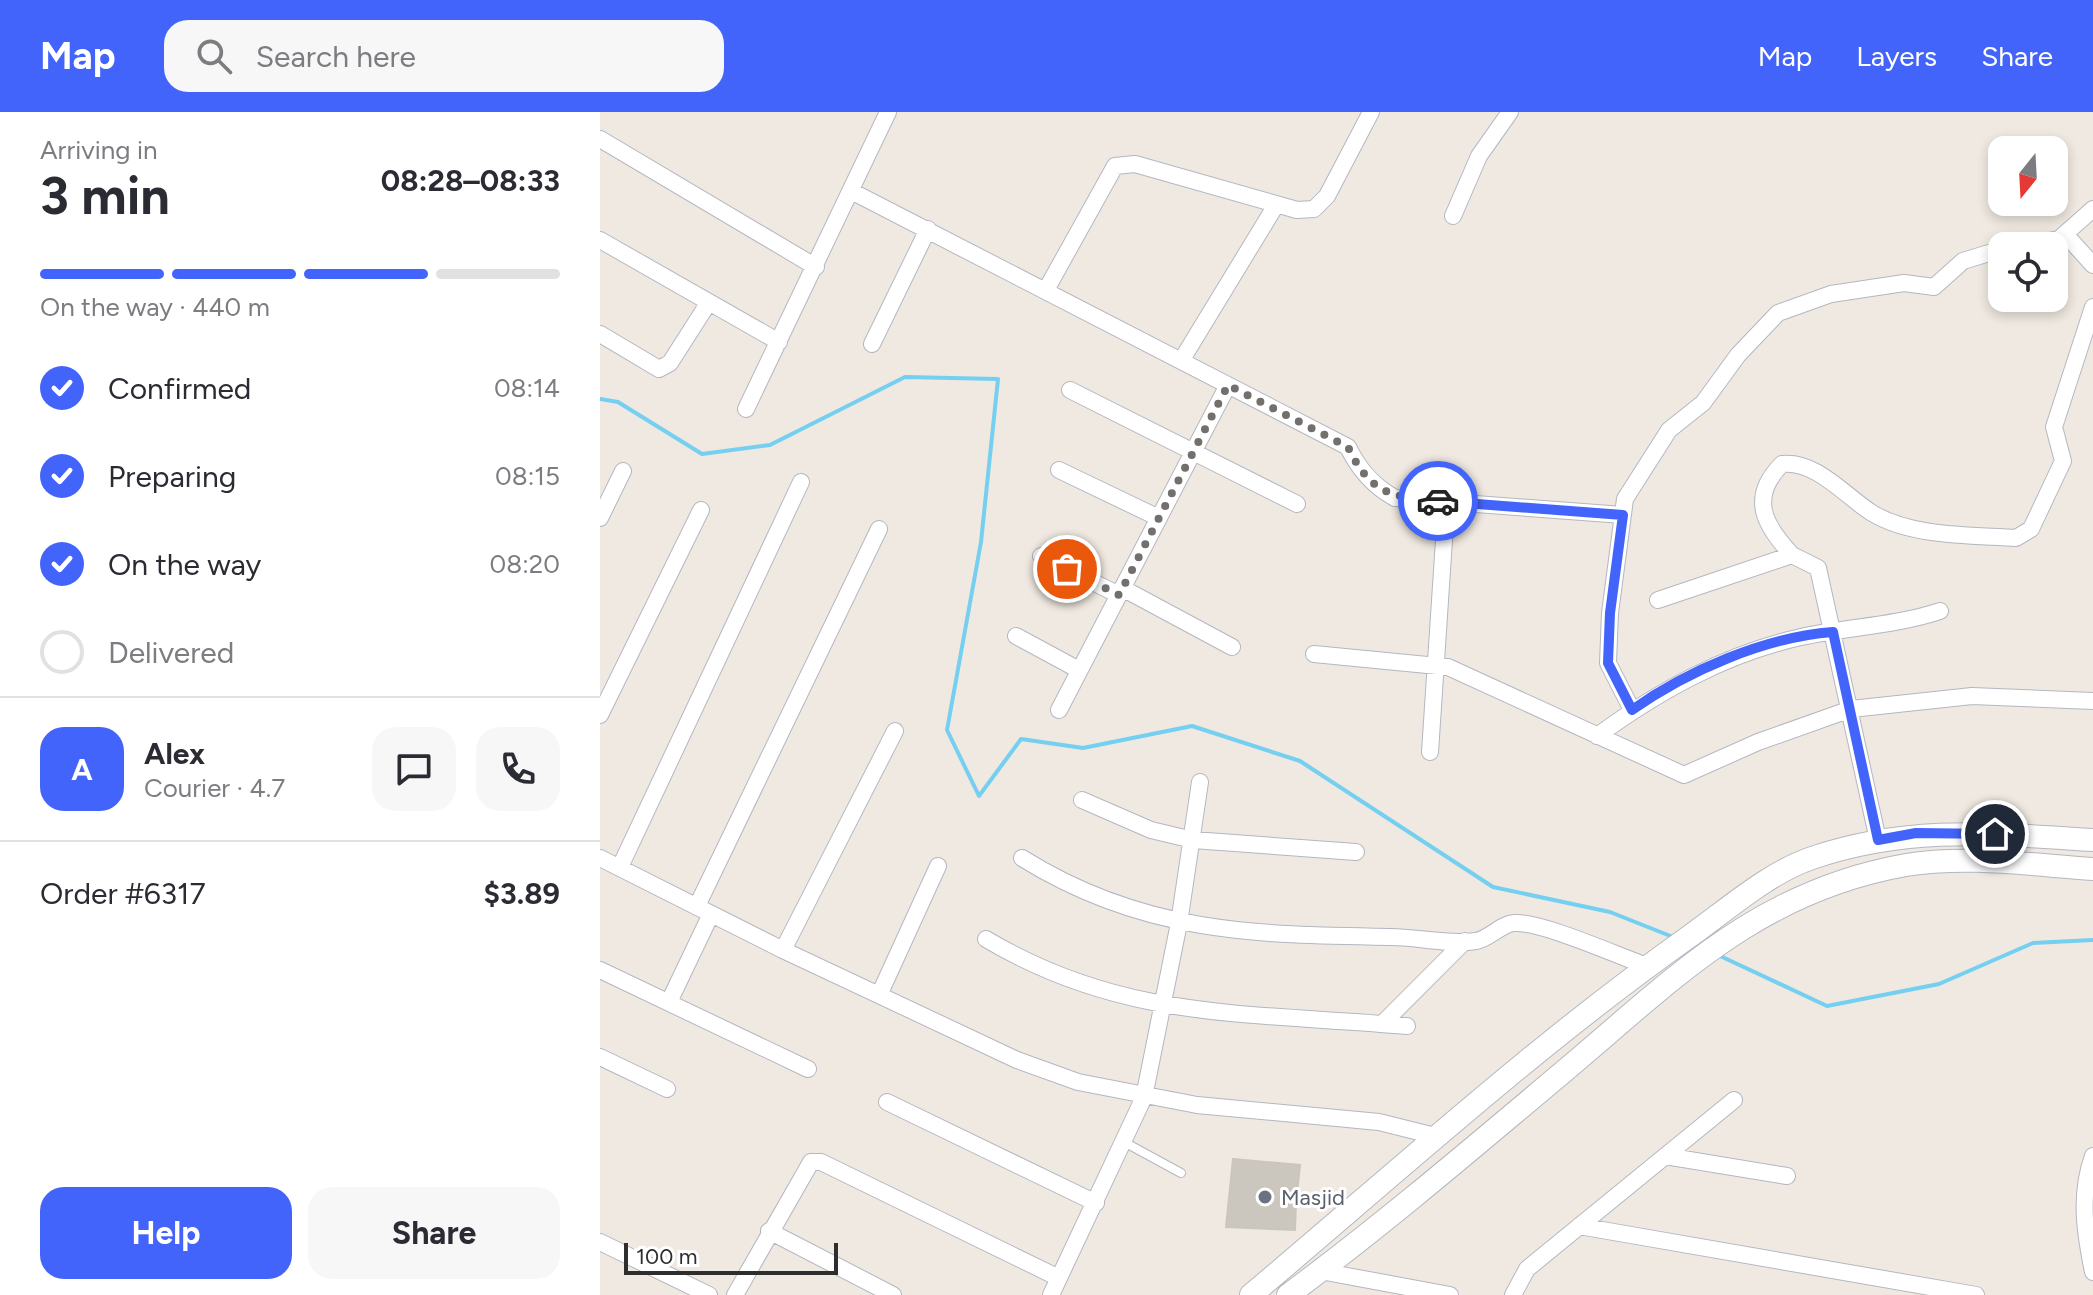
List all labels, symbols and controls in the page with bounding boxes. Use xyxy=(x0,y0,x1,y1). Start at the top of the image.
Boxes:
search box xyxy=(164,20,724,92)
text: Map xyxy=(40,33,116,79)
icon: search xyxy=(192,34,236,78)
text: Search here xyxy=(256,38,416,75)
text: Map xyxy=(1758,39,1812,73)
text: Layers xyxy=(1856,39,1937,73)
text: Share xyxy=(1981,39,2053,73)
text: Arriving in xyxy=(40,134,158,166)
north arrow xyxy=(1988,136,2068,216)
map controls xyxy=(1988,136,2068,312)
text: 08:28–08:33 xyxy=(381,162,560,199)
text: 3 min xyxy=(40,165,170,227)
button: locate xyxy=(1988,232,2068,312)
text: On the way · 440 m xyxy=(40,291,270,323)
icon: check xyxy=(40,366,84,410)
text: Confirmed xyxy=(108,370,251,407)
text: 08:14 xyxy=(494,372,560,404)
icon: check xyxy=(40,454,84,498)
text: Preparing xyxy=(108,458,236,495)
text: 08:15 xyxy=(495,460,560,492)
courier xyxy=(1398,461,1478,541)
icon: car xyxy=(1416,479,1460,523)
pin xyxy=(1033,535,1101,603)
icon: check xyxy=(40,542,84,586)
text: On the way xyxy=(108,546,261,583)
icon: bag xyxy=(1045,547,1089,591)
text: 08:20 xyxy=(490,548,560,580)
text: Delivered xyxy=(108,634,234,671)
button: chat xyxy=(372,727,456,811)
button: phone xyxy=(476,727,560,811)
text: Alex xyxy=(144,735,205,772)
text: A xyxy=(71,751,93,788)
text: Courier · 4.7 xyxy=(144,772,285,804)
pin xyxy=(1961,800,2029,868)
icon: home xyxy=(1973,812,2017,856)
text: Order #6317 xyxy=(40,875,206,912)
text: $3.89 xyxy=(484,875,560,912)
place label: Masjid xyxy=(1281,1184,1345,1211)
button: Help xyxy=(40,1187,292,1279)
button: Share xyxy=(308,1187,560,1279)
marker: Masjid xyxy=(1256,1188,1274,1206)
scale bar xyxy=(624,1239,838,1275)
text: 100 m xyxy=(636,1243,697,1270)

